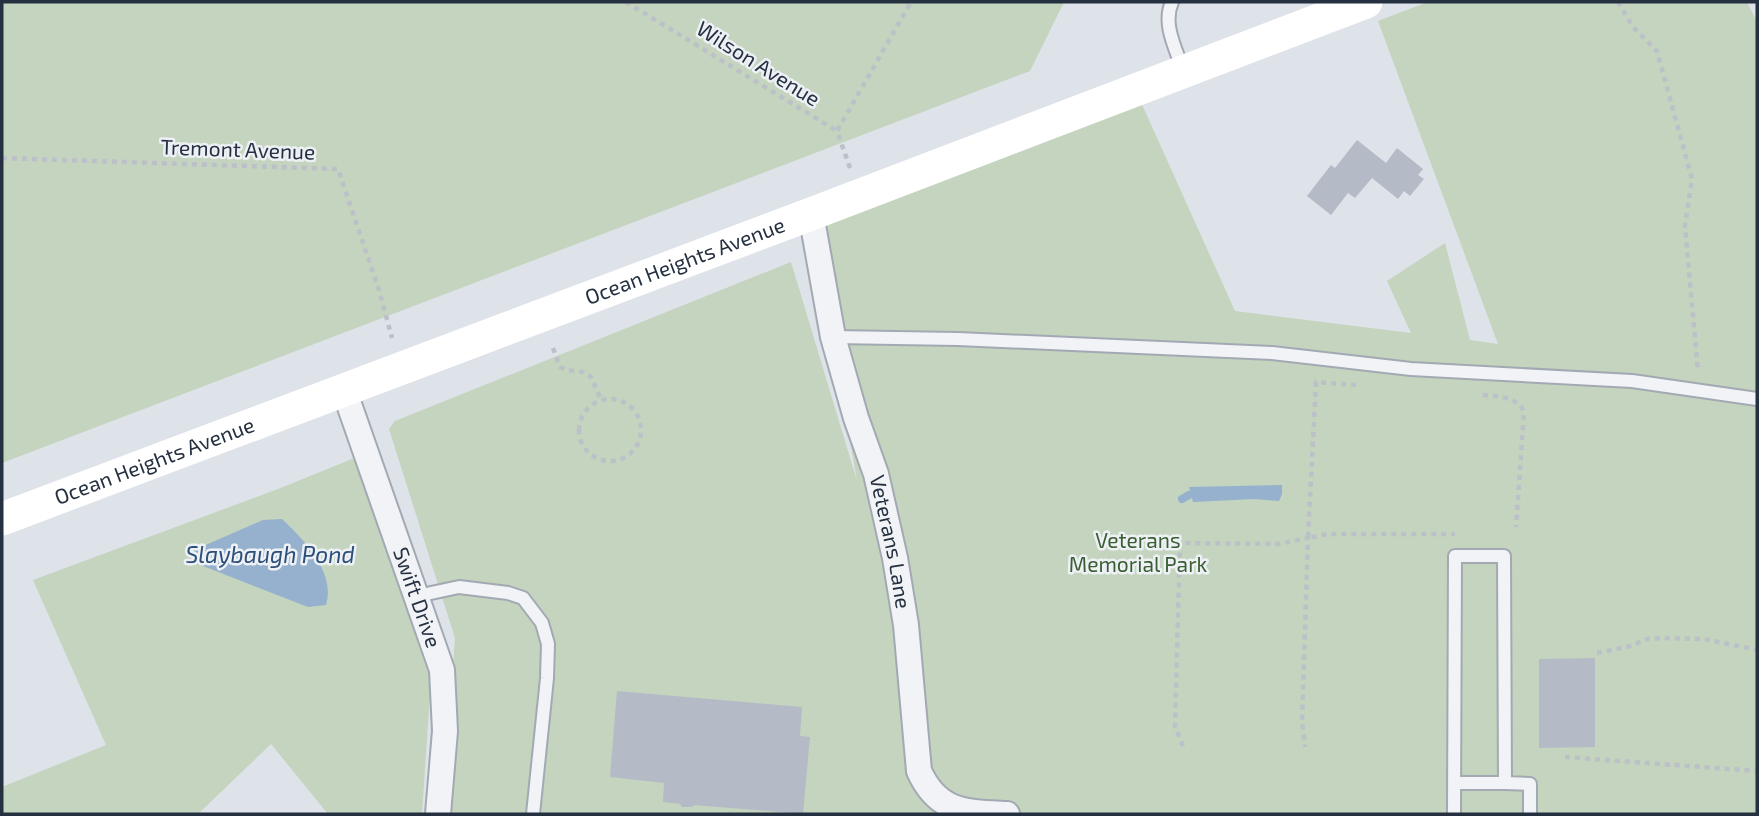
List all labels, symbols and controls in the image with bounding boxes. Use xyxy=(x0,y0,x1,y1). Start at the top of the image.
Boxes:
street label: Wilson Avenue xyxy=(693,15,825,111)
street label: Tremont Avenue xyxy=(160,133,316,164)
street label: Ocean Heights Avenue xyxy=(581,211,788,309)
street label: Ocean Heights Avenue xyxy=(51,411,257,509)
street label: Veterans Lane xyxy=(866,472,917,610)
park label: Veterans Memorial Park xyxy=(1069,527,1208,576)
water label: Slaybaugh Pond xyxy=(185,540,355,568)
street label: Swift Drive xyxy=(389,544,447,651)

